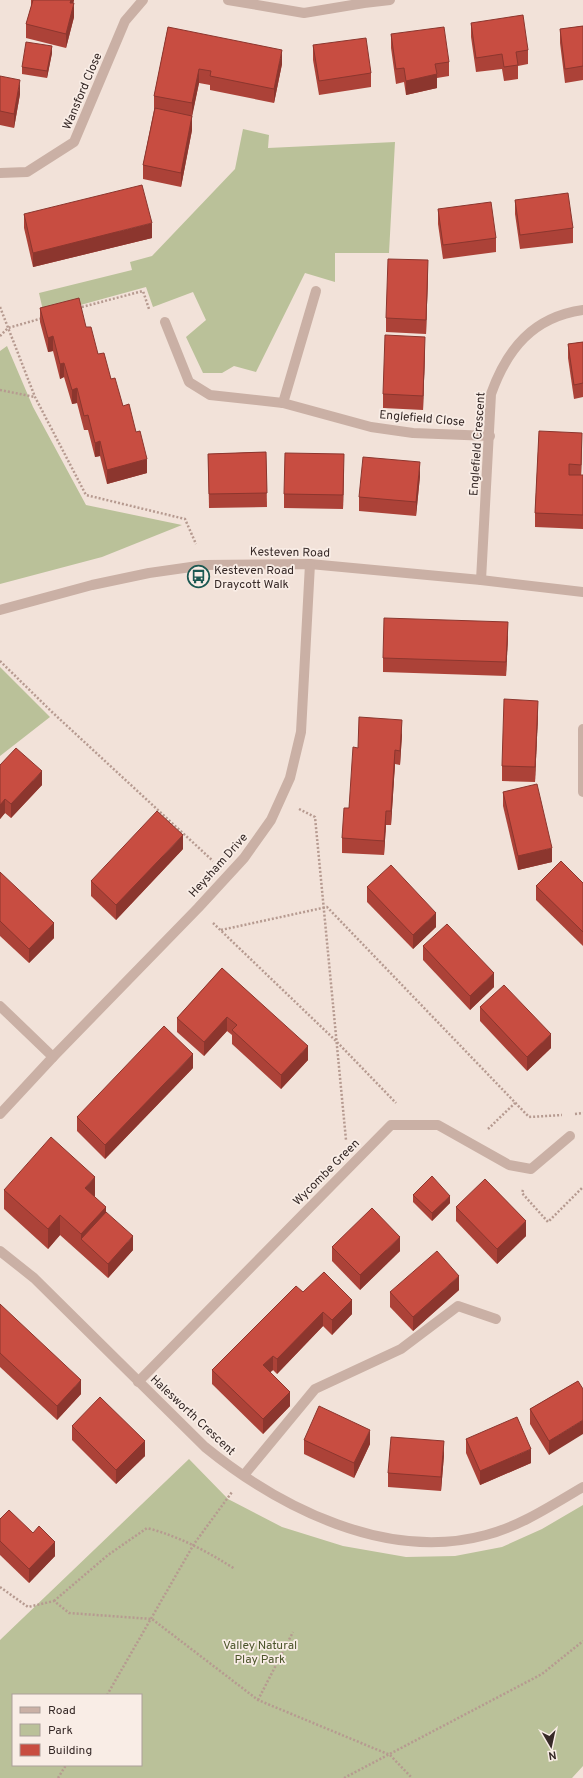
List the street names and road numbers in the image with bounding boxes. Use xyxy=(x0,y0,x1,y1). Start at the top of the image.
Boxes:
street label: Wansford Close xyxy=(59,50,106,132)
street label: Englefield Crescent xyxy=(466,392,490,497)
street label: Englefield Close xyxy=(378,407,465,431)
street label: Kesteven Road xyxy=(250,544,330,562)
street label: Heysham Drive xyxy=(186,830,252,901)
street label: Wycombe Green xyxy=(290,1136,363,1209)
street label: Halesworth Crescent xyxy=(146,1372,238,1459)

